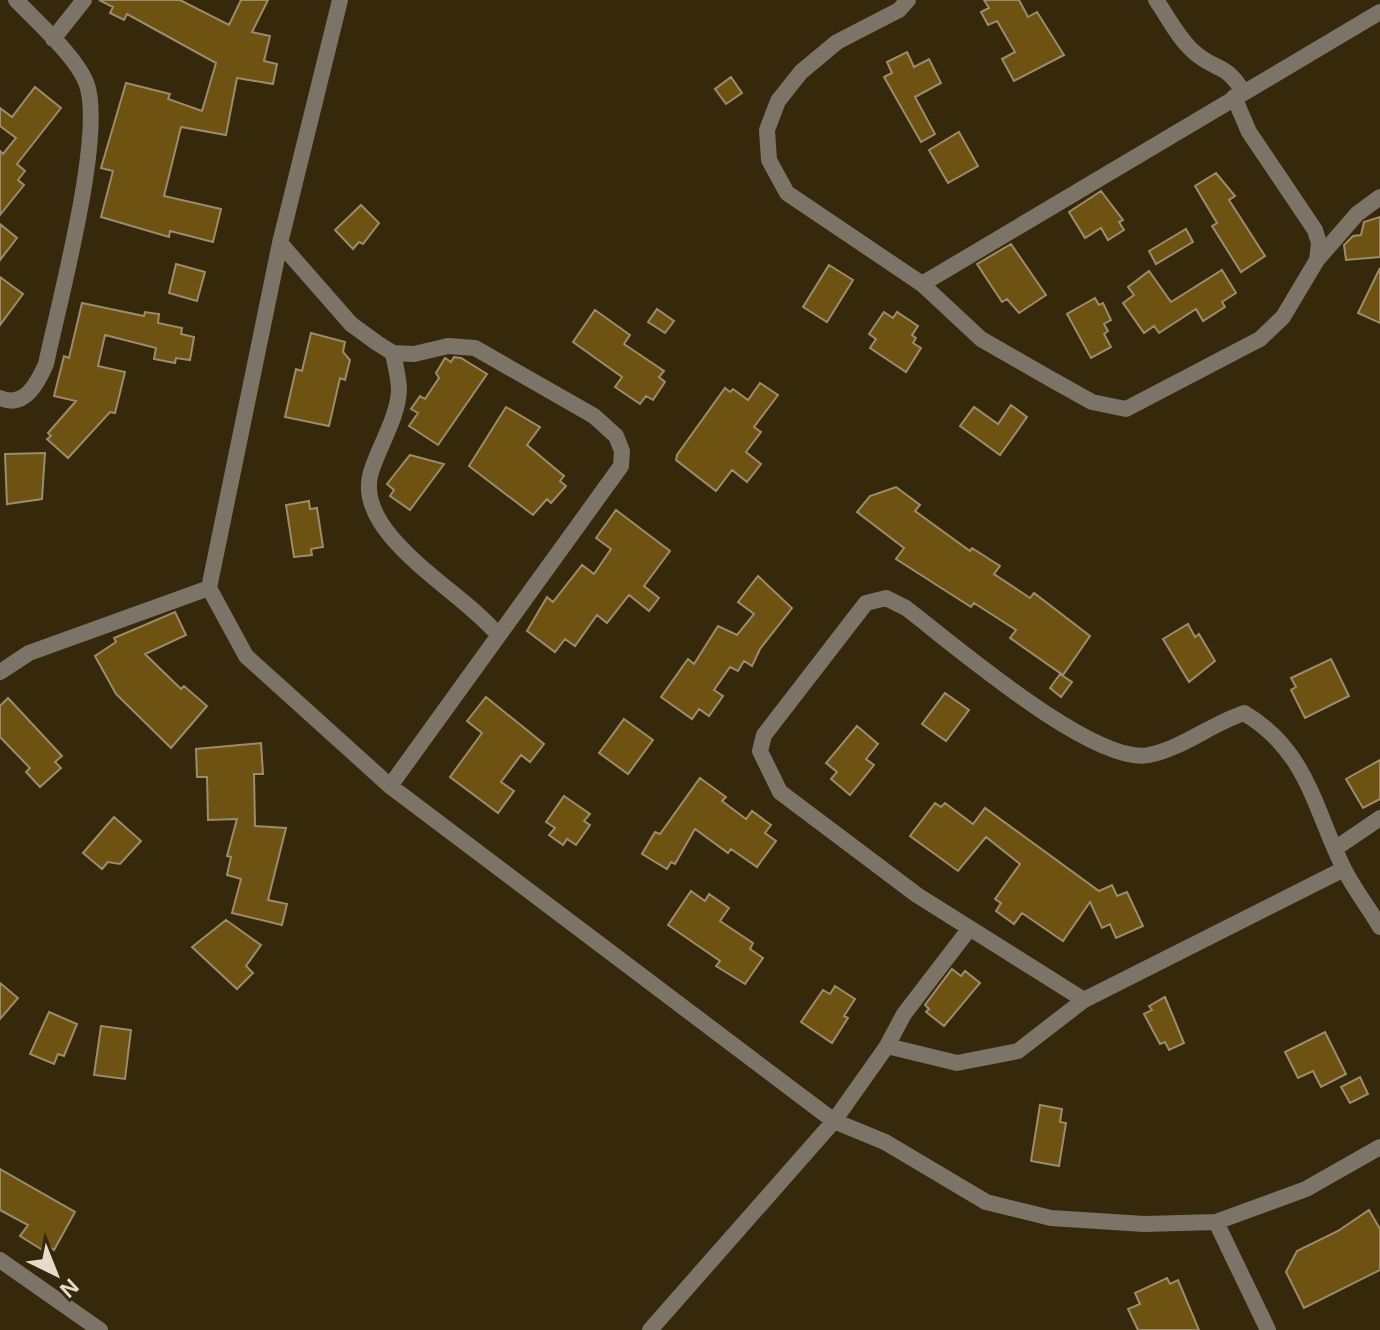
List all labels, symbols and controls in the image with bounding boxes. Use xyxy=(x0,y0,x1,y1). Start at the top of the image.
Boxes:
north arrow xyxy=(16,1234,96,1314)
text: N xyxy=(55,1274,84,1303)

